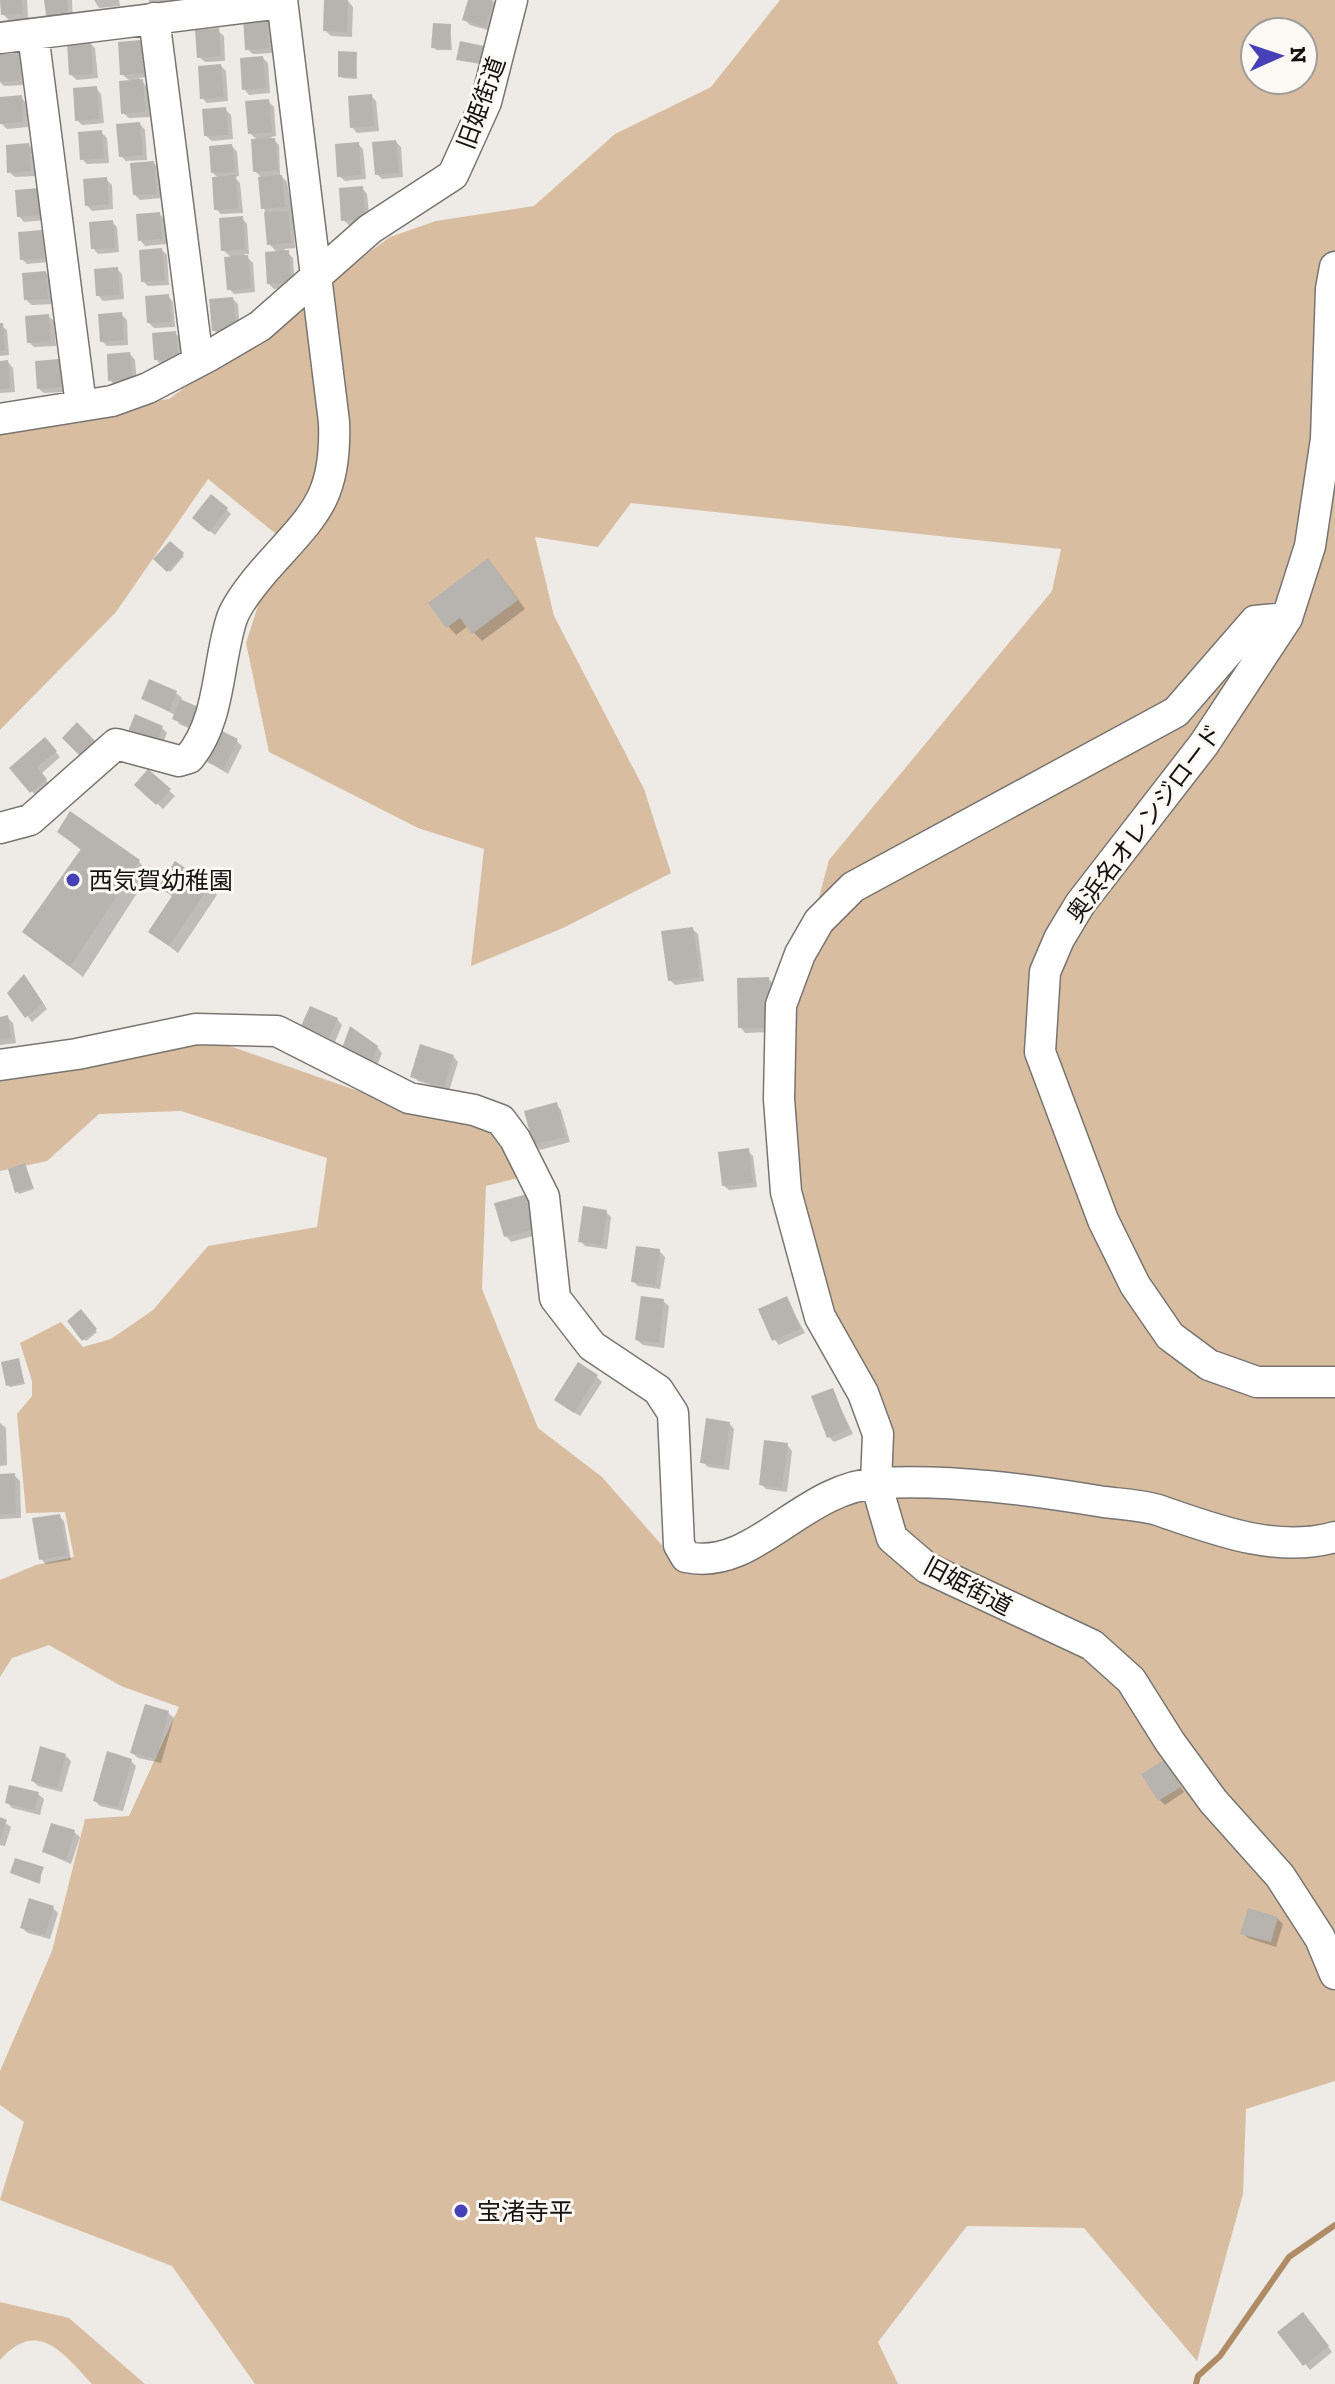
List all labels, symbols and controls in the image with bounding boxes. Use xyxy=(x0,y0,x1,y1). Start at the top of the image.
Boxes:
north arrow xyxy=(1239,16,1319,96)
text: N xyxy=(1285,46,1312,64)
street label: 旧姫街道 xyxy=(451,53,511,153)
street label: 奥浜名オレンジロード xyxy=(1060,718,1228,928)
place label: 西気賀幼稚園 xyxy=(89,866,233,895)
marker: 西気賀幼稚園 xyxy=(64,871,82,889)
street label: 旧姫街道 xyxy=(919,1551,1017,1621)
place label: 宝渚寺平 xyxy=(477,2197,573,2226)
marker: 宝渚寺平 xyxy=(452,2202,470,2220)

